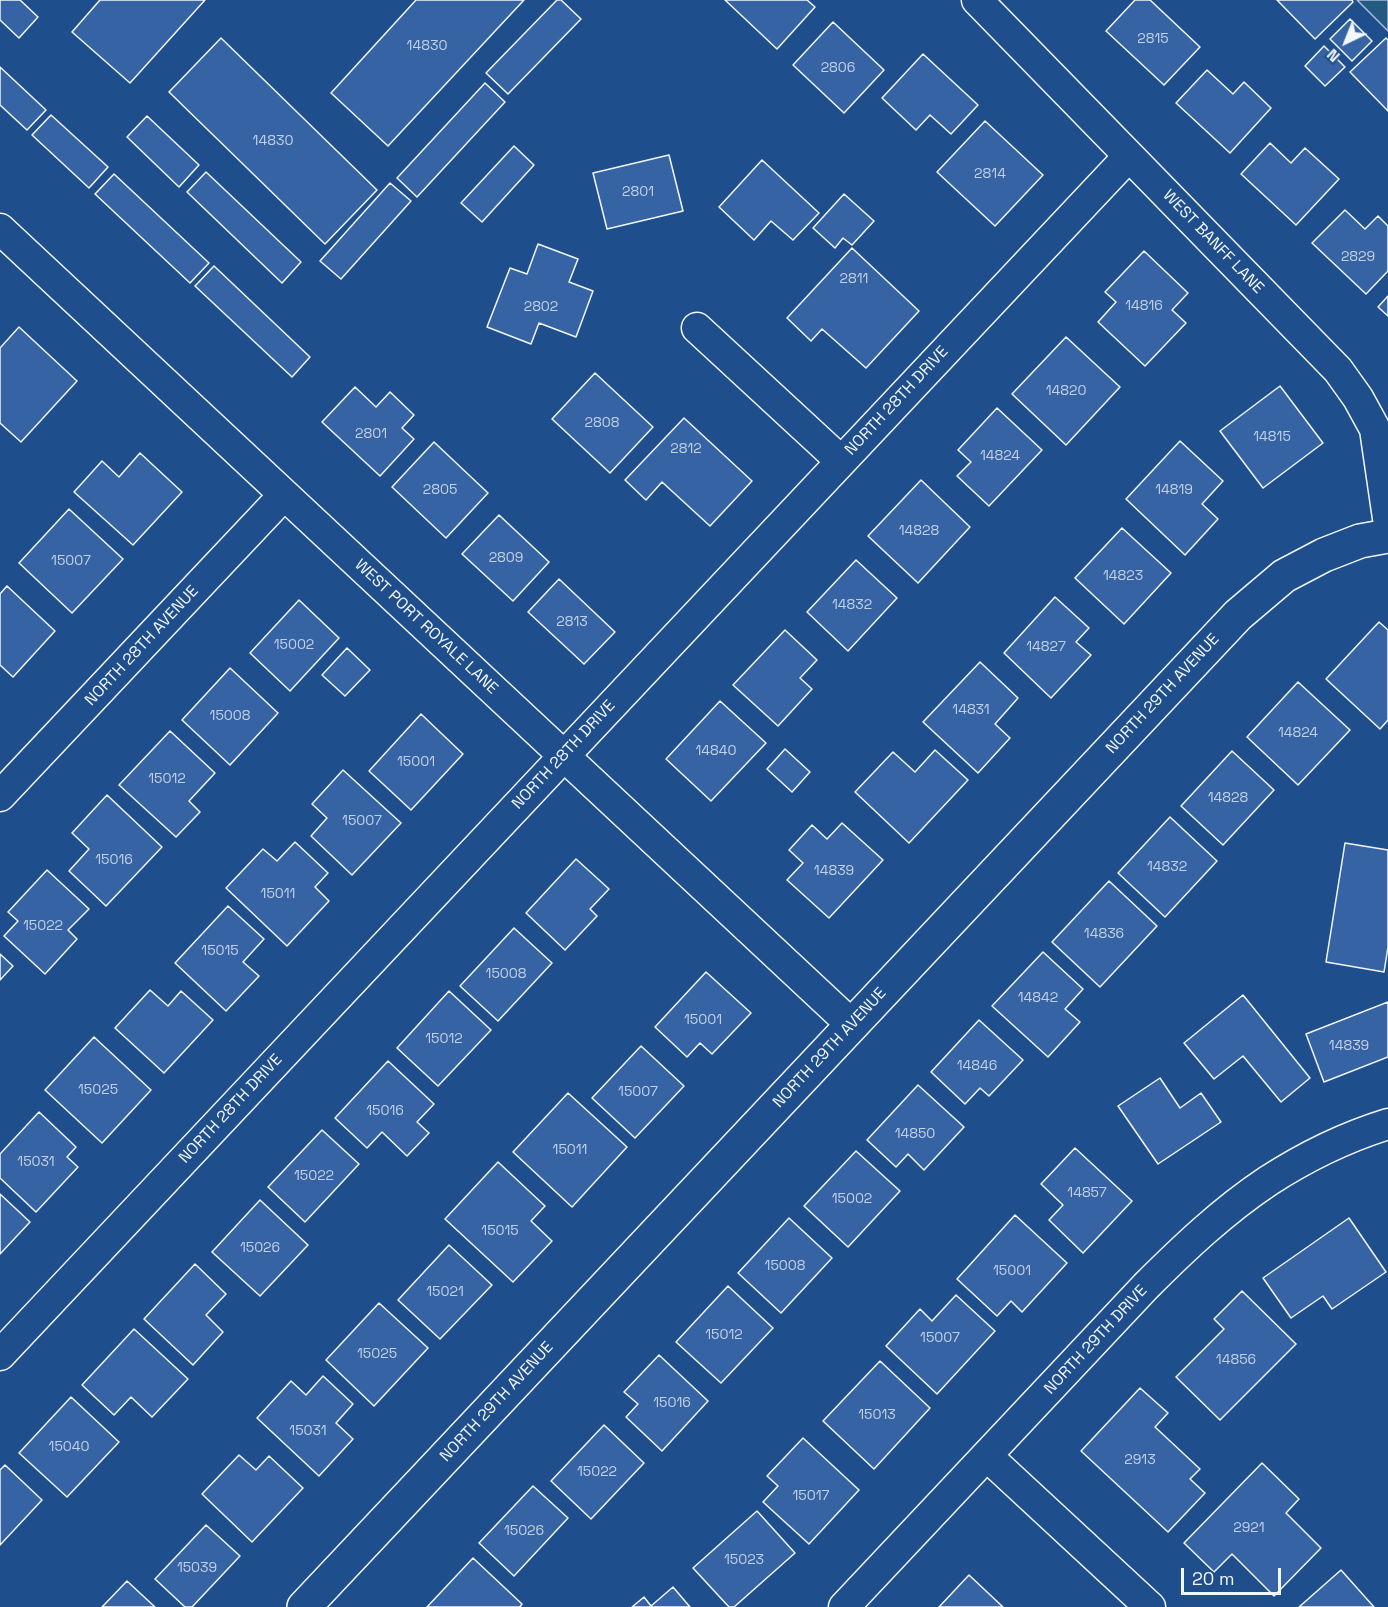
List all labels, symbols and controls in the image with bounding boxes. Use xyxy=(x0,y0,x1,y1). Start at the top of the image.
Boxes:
north arrow xyxy=(1316,12,1376,72)
house number: 2815 xyxy=(1137,31,1169,47)
house number: 14830 xyxy=(407,38,447,54)
text: N xyxy=(1322,44,1344,67)
house number: 2806 xyxy=(821,60,855,76)
house number: 14830 xyxy=(253,133,293,149)
house number: 2814 xyxy=(974,166,1006,182)
house number: 2801 xyxy=(622,184,654,200)
street label: WEST BANFF LANE xyxy=(1159,186,1267,298)
house number: 2829 xyxy=(1341,249,1375,265)
house number: 2811 xyxy=(840,271,868,287)
house number: 14816 xyxy=(1125,298,1163,314)
house number: 2802 xyxy=(524,299,558,315)
street label: NORTH 28TH DRIVE xyxy=(841,342,953,460)
house number: 14820 xyxy=(1046,383,1086,399)
house number: 2808 xyxy=(585,415,619,431)
house number: 2801 xyxy=(355,426,387,442)
house number: 14815 xyxy=(1253,429,1291,445)
house number: 2812 xyxy=(670,441,702,457)
house number: 14824 xyxy=(980,448,1020,464)
house number: 2805 xyxy=(423,482,457,498)
house number: 14819 xyxy=(1155,482,1193,498)
house number: 14828 xyxy=(899,523,939,539)
house number: 2809 xyxy=(489,550,523,566)
house number: 15007 xyxy=(51,553,91,569)
street label: WEST PORT ROYALE LANE xyxy=(350,556,502,698)
house number: 14823 xyxy=(1103,568,1143,584)
street label: NORTH 28TH AVENUE xyxy=(81,582,203,710)
house number: 14832 xyxy=(832,597,872,613)
house number: 2813 xyxy=(556,614,588,630)
street label: NORTH 29TH AVENUE xyxy=(1102,630,1224,758)
house number: 15002 xyxy=(274,637,314,653)
house number: 14827 xyxy=(1026,639,1066,655)
street label: NORTH 28TH DRIVE xyxy=(508,696,620,814)
house number: 14831 xyxy=(952,702,990,718)
house number: 15008 xyxy=(210,708,250,724)
house number: 14824 xyxy=(1278,725,1318,741)
house number: 14840 xyxy=(695,743,737,759)
house number: 15001 xyxy=(397,754,435,770)
house number: 15012 xyxy=(148,771,186,787)
house number: 14828 xyxy=(1208,790,1248,806)
house number: 15007 xyxy=(342,813,382,829)
house number: 15016 xyxy=(95,852,133,868)
house number: 14832 xyxy=(1147,859,1187,875)
house number: 14839 xyxy=(814,863,854,879)
house number: 15011 xyxy=(261,886,295,902)
house number: 15022 xyxy=(23,918,63,934)
house number: 14836 xyxy=(1084,926,1124,942)
house number: 15015 xyxy=(201,943,239,959)
house number: 15008 xyxy=(486,966,526,982)
street label: NORTH 29TH AVENUE xyxy=(769,984,891,1112)
house number: 14842 xyxy=(1018,990,1058,1006)
house number: 15001 xyxy=(684,1012,722,1028)
house number: 15012 xyxy=(425,1031,463,1047)
house number: 14839 xyxy=(1329,1038,1369,1054)
street label: NORTH 28TH DRIVE xyxy=(175,1050,287,1168)
house number: 14846 xyxy=(957,1058,997,1074)
house number: 15025 xyxy=(78,1082,118,1098)
house number: 15007 xyxy=(618,1084,658,1100)
house number: 15016 xyxy=(366,1103,404,1119)
house number: 14850 xyxy=(895,1126,935,1142)
house number: 15011 xyxy=(553,1142,587,1158)
house number: 15031 xyxy=(17,1154,55,1170)
house number: 15022 xyxy=(294,1168,334,1184)
house number: 14857 xyxy=(1067,1185,1107,1201)
house number: 15002 xyxy=(832,1191,872,1207)
house number: 15015 xyxy=(481,1223,519,1239)
house number: 15026 xyxy=(240,1240,280,1256)
house number: 15008 xyxy=(765,1258,805,1274)
house number: 15001 xyxy=(993,1263,1031,1279)
street label: NORTH 29TH DRIVE xyxy=(1040,1281,1152,1399)
house number: 15021 xyxy=(426,1284,464,1300)
house number: 15012 xyxy=(705,1327,743,1343)
house number: 15007 xyxy=(920,1330,960,1346)
street label: NORTH 29TH AVENUE xyxy=(436,1338,558,1466)
house number: 15025 xyxy=(357,1346,397,1362)
house number: 14856 xyxy=(1216,1352,1256,1368)
house number: 15016 xyxy=(653,1395,691,1411)
house number: 15013 xyxy=(858,1407,896,1423)
house number: 15031 xyxy=(289,1423,327,1439)
house number: 15040 xyxy=(49,1439,89,1455)
house number: 2913 xyxy=(1124,1452,1156,1468)
house number: 15022 xyxy=(577,1464,617,1480)
house number: 15017 xyxy=(793,1488,829,1504)
house number: 2921 xyxy=(1233,1520,1265,1536)
house number: 15026 xyxy=(504,1523,544,1539)
house number: 15023 xyxy=(724,1552,764,1568)
scale bar xyxy=(1184,1556,1284,1594)
house number: 15039 xyxy=(177,1560,217,1576)
text: 20 m xyxy=(1192,1567,1235,1590)

